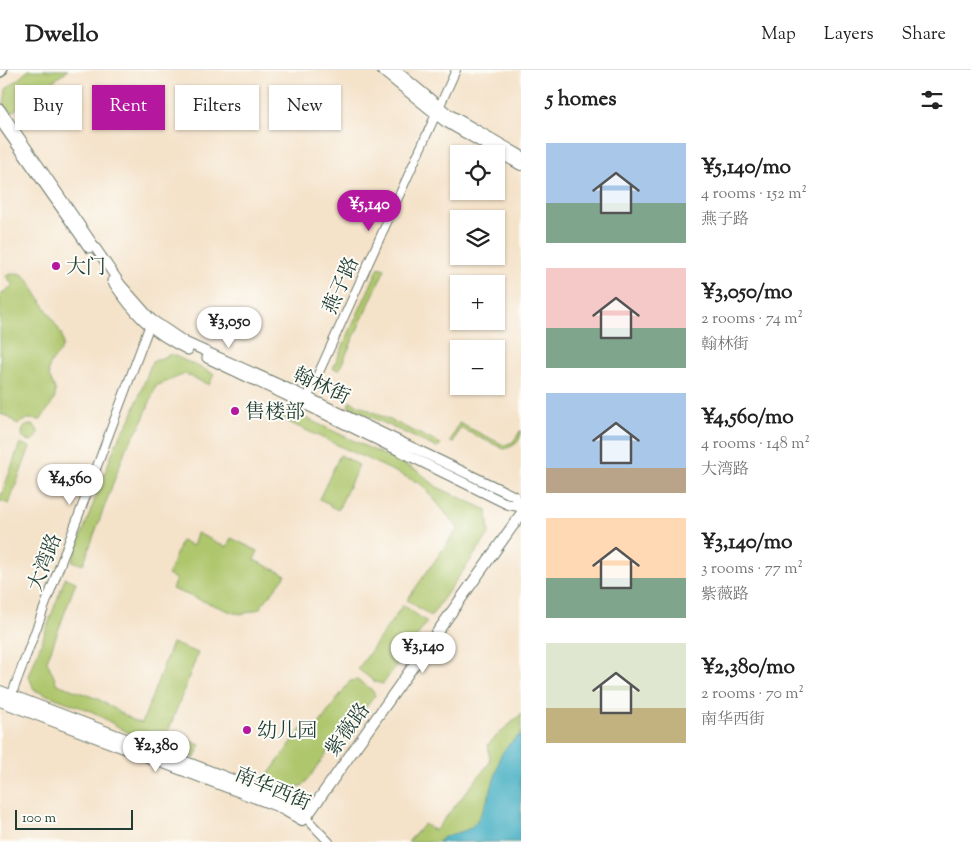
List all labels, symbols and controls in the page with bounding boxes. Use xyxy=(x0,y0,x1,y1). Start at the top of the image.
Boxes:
text: Dwello xyxy=(25,18,99,52)
text: Map xyxy=(761,22,796,48)
text: Layers xyxy=(824,22,874,48)
text: Share xyxy=(902,22,946,48)
chip: Buy xyxy=(15,85,82,130)
chip: Rent xyxy=(92,85,165,130)
chip: Filters xyxy=(175,85,259,130)
chip: New xyxy=(269,85,341,130)
text: 5 homes xyxy=(546,85,616,115)
icon: filters xyxy=(918,86,946,114)
map controls xyxy=(450,145,505,395)
button: locate xyxy=(450,145,505,200)
text: ¥5,140/mo xyxy=(701,153,791,183)
icon: home xyxy=(586,163,646,223)
text: 4 rooms · 152 m² xyxy=(701,183,807,206)
pin: ¥5,140 xyxy=(328,190,410,232)
text: ¥5,140 xyxy=(348,194,390,217)
text: 燕子路 xyxy=(701,209,749,232)
button: layers xyxy=(450,210,505,265)
street label: 燕子路 xyxy=(317,253,368,319)
place label: 大门 xyxy=(66,254,106,283)
marker: 大门 xyxy=(50,260,62,272)
button: + xyxy=(450,275,505,330)
text: ¥3,050/mo xyxy=(701,278,793,308)
icon: home xyxy=(586,288,646,348)
pin: ¥3,050 xyxy=(188,306,270,349)
text: 2 rooms · 74 m² xyxy=(701,308,803,331)
text: ¥3,050 xyxy=(208,311,250,334)
text: 翰林街 xyxy=(701,334,749,357)
button: − xyxy=(450,340,505,395)
street label: 翰林街 xyxy=(288,361,354,413)
place label: 售楼部 xyxy=(245,399,305,428)
text: ¥4,560/mo xyxy=(701,403,794,433)
marker: 售楼部 xyxy=(229,405,241,417)
icon: home xyxy=(586,413,646,473)
text: 4 rooms · 148 m² xyxy=(701,433,810,456)
text: 大湾路 xyxy=(701,459,749,482)
pin: ¥4,560 xyxy=(29,464,111,506)
text: ¥4,560 xyxy=(48,468,92,491)
text: ¥3,140/mo xyxy=(701,528,792,558)
street label: 大湾路 xyxy=(22,530,71,596)
icon: home xyxy=(586,538,646,598)
text: 3 rooms · 77 m² xyxy=(701,558,803,581)
text: 紫薇路 xyxy=(701,584,749,607)
pin: ¥3,140 xyxy=(382,632,464,674)
text: ¥3,140 xyxy=(402,636,444,659)
text: ¥2,380/mo xyxy=(701,653,795,683)
icon: home xyxy=(586,663,646,723)
text: 2 rooms · 70 m² xyxy=(701,683,804,706)
street label: 紫薇路 xyxy=(320,698,378,763)
text: 南华西街 xyxy=(701,709,765,732)
place label: 幼儿园 xyxy=(257,718,317,747)
marker: 幼儿园 xyxy=(241,724,253,736)
pin: ¥2,380 xyxy=(115,730,197,773)
text: ¥2,380 xyxy=(134,735,178,758)
street label: 南华西街 xyxy=(230,761,315,819)
scale bar xyxy=(15,807,132,830)
text: 100 m xyxy=(22,809,56,829)

